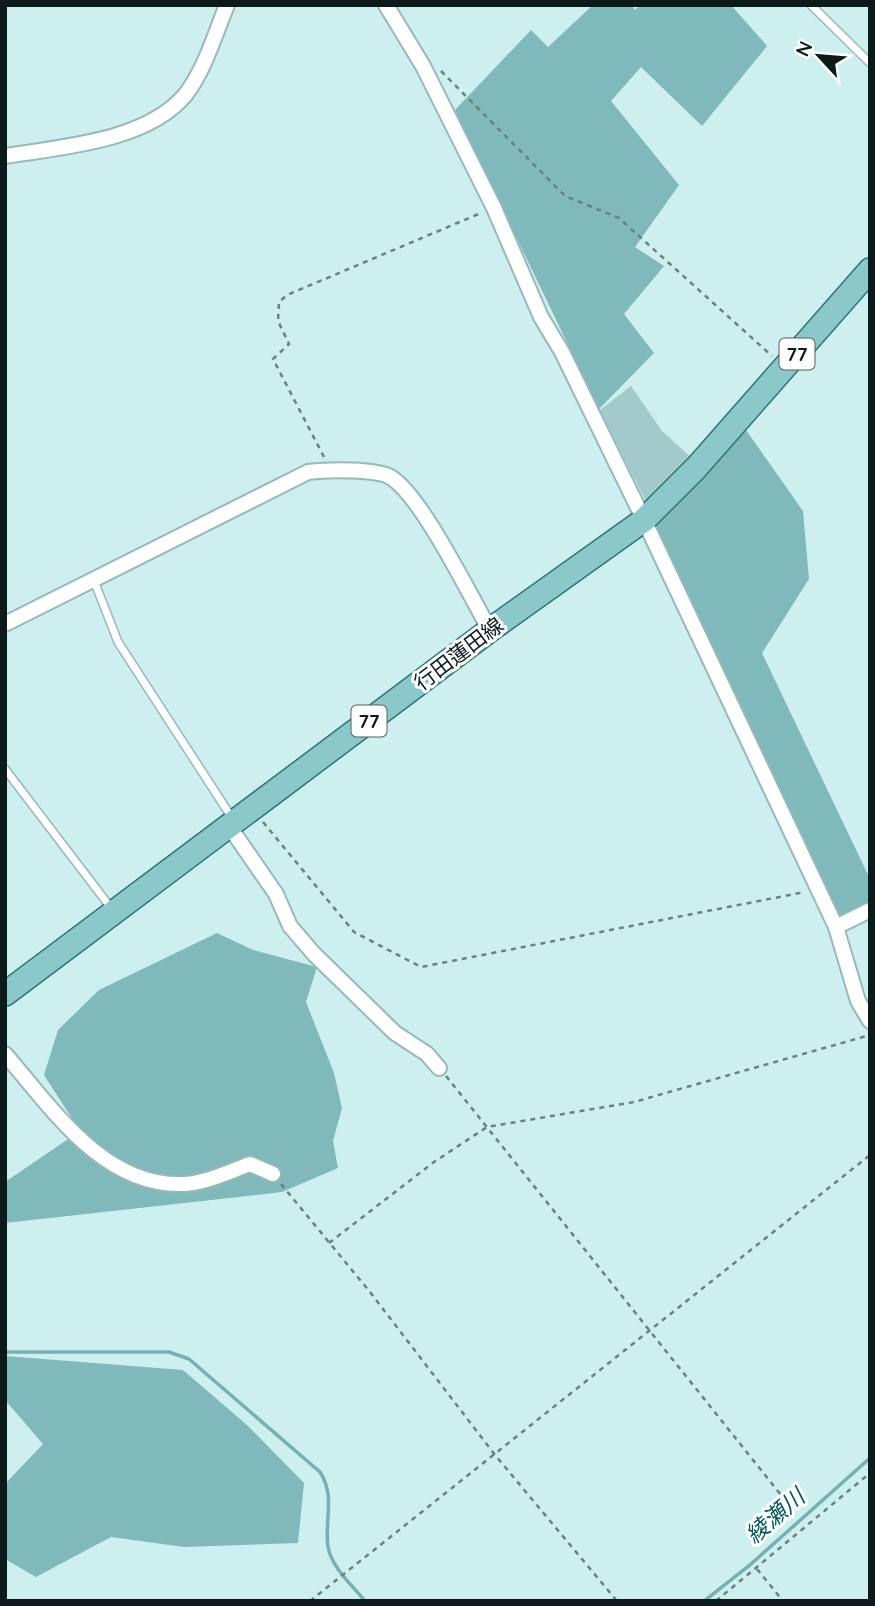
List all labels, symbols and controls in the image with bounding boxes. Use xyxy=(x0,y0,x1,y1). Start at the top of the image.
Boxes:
north arrow xyxy=(784,21,854,91)
text: N xyxy=(790,37,818,60)
road number: 77 xyxy=(780,338,814,370)
street label: 行田蓮田線 xyxy=(409,611,508,695)
road number: 77 xyxy=(352,706,386,736)
water label: 綾瀬川 xyxy=(739,1480,812,1549)

